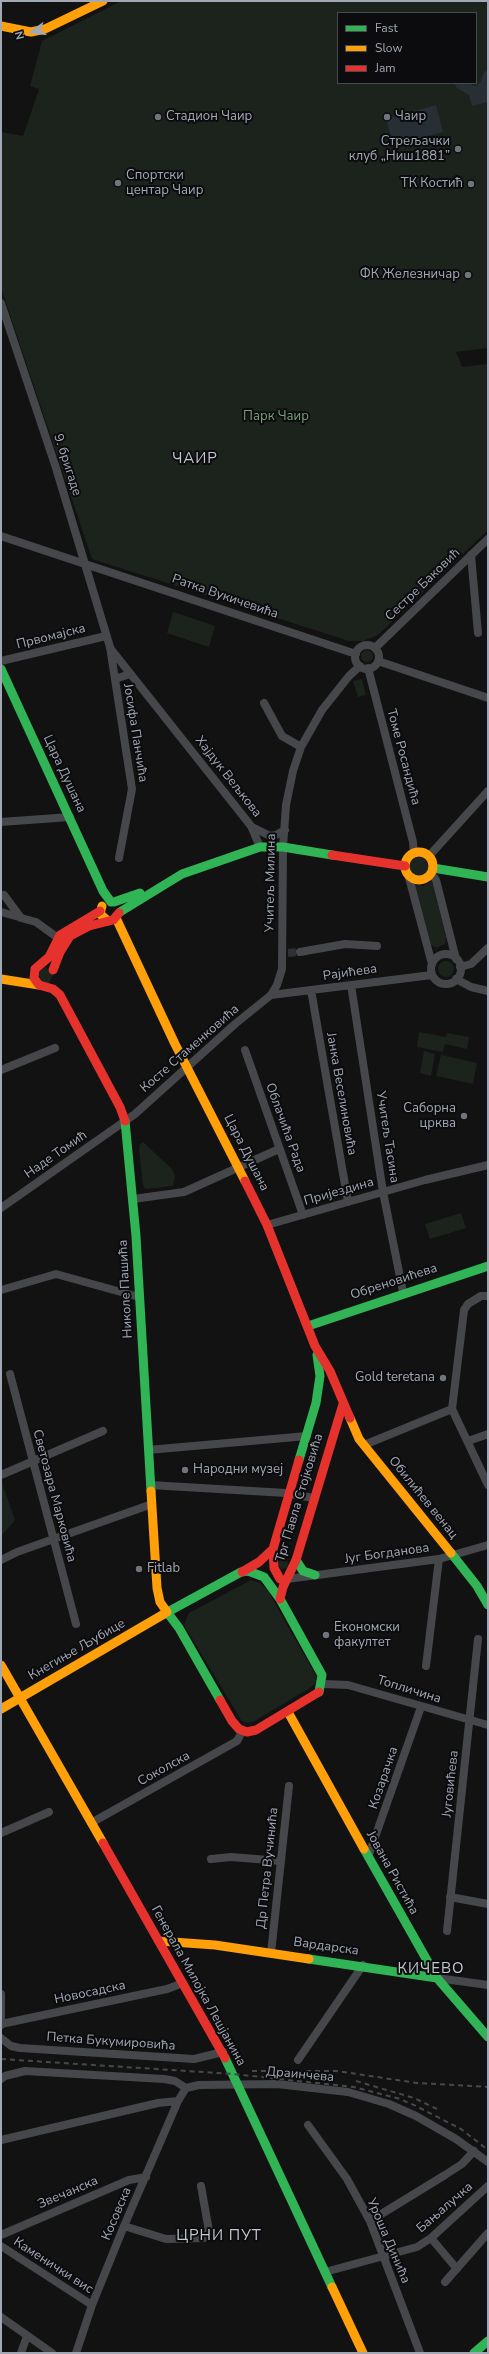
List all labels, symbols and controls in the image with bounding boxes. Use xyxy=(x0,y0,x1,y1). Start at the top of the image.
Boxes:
north arrow xyxy=(12,12,52,52)
legend xyxy=(337,12,477,84)
text: Fast xyxy=(375,20,398,36)
text: N xyxy=(12,29,28,41)
text: Slow xyxy=(375,40,403,56)
text: Jam xyxy=(375,60,396,76)
place label: Стадион Чаир xyxy=(166,109,252,125)
place label: Чаир xyxy=(395,109,426,125)
marker: Стадион Чаир xyxy=(153,112,163,122)
marker: Чаир xyxy=(382,112,392,122)
place label: Стрељачки клуб „Ниш1881” xyxy=(349,134,450,165)
marker: Стрељачки клуб „Ниш1881” xyxy=(453,144,463,154)
place label: Спортски центар Чаир xyxy=(126,168,203,199)
place label: ТК Костић xyxy=(401,176,463,192)
marker: Спортски центар Чаир xyxy=(113,178,123,188)
marker: ТК Костић xyxy=(466,179,476,189)
place label: ФК Железничар xyxy=(360,267,460,283)
marker: ФК Железничар xyxy=(463,270,473,280)
park label: Парк Чаир xyxy=(243,409,309,425)
street label: 9. бригаде xyxy=(50,432,84,498)
district label: ЧАИР xyxy=(172,450,218,468)
street label: Сестре Баковић xyxy=(382,545,464,625)
street label: Ратка Вукичевића xyxy=(170,571,280,623)
street label: Првомајска xyxy=(15,621,87,653)
street label: Јосифа Панчића xyxy=(119,683,151,783)
street label: Томе Росандића xyxy=(383,707,423,807)
street label: Цара Душана xyxy=(39,733,89,815)
street label: Хајдук Вељкова xyxy=(191,733,265,821)
street label: Учитељ Милина xyxy=(262,833,280,933)
street label: Рајићева xyxy=(322,961,378,985)
street label: Косте Стаменковића xyxy=(137,1002,243,1096)
street label: Јанка Веселиновића xyxy=(323,1031,359,1157)
street label: Облачића Рада xyxy=(262,1081,308,1175)
street label: Учитељ Тасина xyxy=(372,1090,402,1184)
place label: Саборна црква xyxy=(403,1101,456,1132)
marker: Саборна црква xyxy=(459,1111,469,1121)
street label: Цара Душана xyxy=(220,1112,272,1194)
street label: Наде Томић xyxy=(22,1128,90,1182)
street label: Пријездина xyxy=(302,1175,376,1209)
street label: Николе Пашића xyxy=(116,1239,136,1339)
street label: Обреновићева xyxy=(349,1261,439,1303)
place label: Gold teretana xyxy=(355,1370,435,1386)
marker: Gold teretana xyxy=(438,1373,448,1383)
street label: Светозара Марковића xyxy=(29,1428,79,1564)
street label: Трг Павла Стојковића xyxy=(273,1432,327,1564)
street label: Обилићев венац xyxy=(385,1454,461,1542)
place label: Народни музеј xyxy=(193,1462,283,1478)
marker: Народни музеј xyxy=(180,1465,190,1475)
street label: Југ Богданова xyxy=(344,1540,430,1568)
place label: Fitlab xyxy=(147,1561,180,1577)
marker: Fitlab xyxy=(134,1564,144,1574)
street label: Кнегиње Љубице xyxy=(26,1616,128,1684)
place label: Економски факултет xyxy=(334,1620,400,1651)
marker: Економски факултет xyxy=(321,1630,331,1640)
street label: Топличина xyxy=(375,1673,443,1707)
street label: Козарачка xyxy=(366,1745,402,1811)
street label: Соколска xyxy=(135,1748,193,1790)
street label: Југовићева xyxy=(440,1750,462,1818)
street label: Др Петра Вучинића xyxy=(254,1807,282,1929)
street label: Јована Ристића xyxy=(363,1828,421,1918)
street label: Генерала Милојка Лешјанина xyxy=(147,1903,249,2069)
street label: Вардарска xyxy=(292,1935,360,1959)
district label: КИЧЕВО xyxy=(397,1960,465,1978)
street label: Новосадска xyxy=(53,1978,127,2008)
street label: Петка Букумировића xyxy=(46,2030,176,2054)
street label: Драинчева xyxy=(265,2064,335,2086)
street label: Звечанска xyxy=(35,2173,101,2213)
street label: Бањалучка xyxy=(414,2179,476,2237)
street label: Косовска xyxy=(99,2185,135,2243)
street label: Уроша Динића xyxy=(363,2196,413,2286)
district label: ЦРНИ ПУТ xyxy=(176,2227,262,2245)
street label: Каменички вис xyxy=(10,2234,96,2298)

